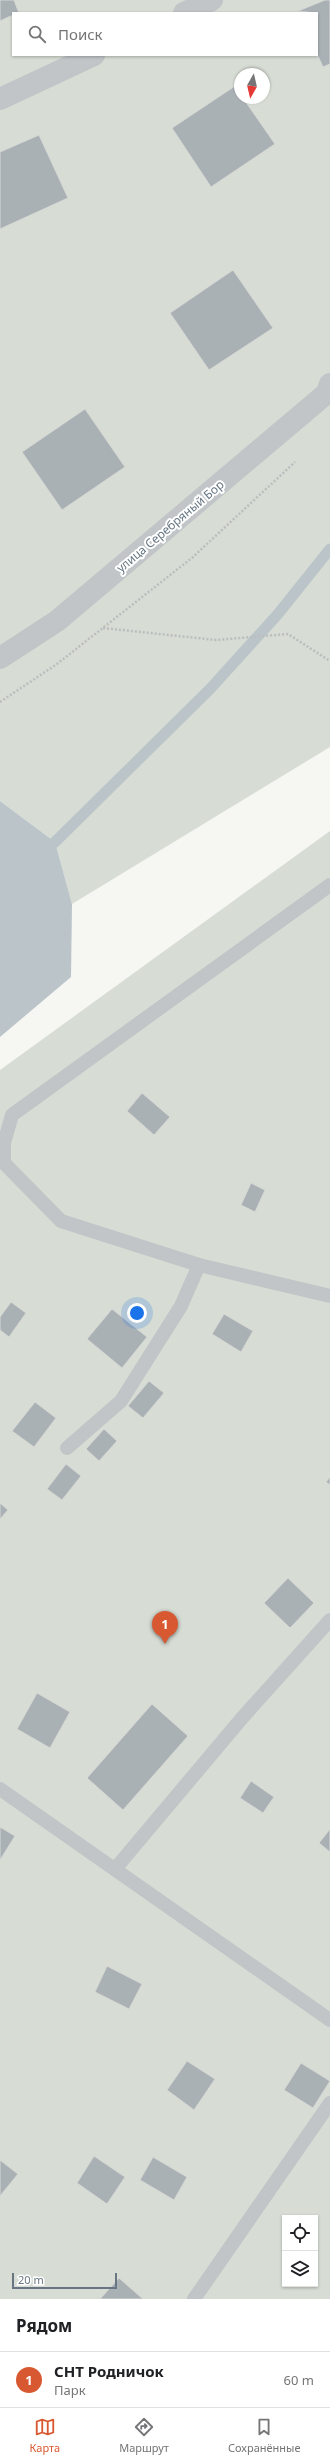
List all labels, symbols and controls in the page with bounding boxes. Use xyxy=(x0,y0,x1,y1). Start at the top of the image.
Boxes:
search box xyxy=(12,12,318,56)
icon: search xyxy=(26,23,48,45)
text: Поиск xyxy=(58,24,103,44)
north arrow xyxy=(234,68,270,104)
street label: улица Серебряный Бор xyxy=(113,476,227,576)
your location xyxy=(127,1303,147,1323)
pin: 1 xyxy=(152,1611,178,1644)
map controls xyxy=(282,2215,318,2287)
button: locate xyxy=(282,2215,318,2251)
button: layers xyxy=(282,2251,318,2287)
scale bar xyxy=(12,2271,117,2290)
text: 20 m xyxy=(18,2272,44,2287)
text: Рядом xyxy=(16,2314,72,2337)
text: СНТ Родничок xyxy=(54,2361,164,2381)
text: 1 xyxy=(25,2371,33,2389)
text: 60 m xyxy=(284,2371,314,2389)
text: Парк xyxy=(54,2381,86,2399)
tab: Карта xyxy=(30,2416,60,2455)
tab: Маршрут xyxy=(119,2416,169,2455)
tab: Сохранённые xyxy=(228,2416,300,2455)

